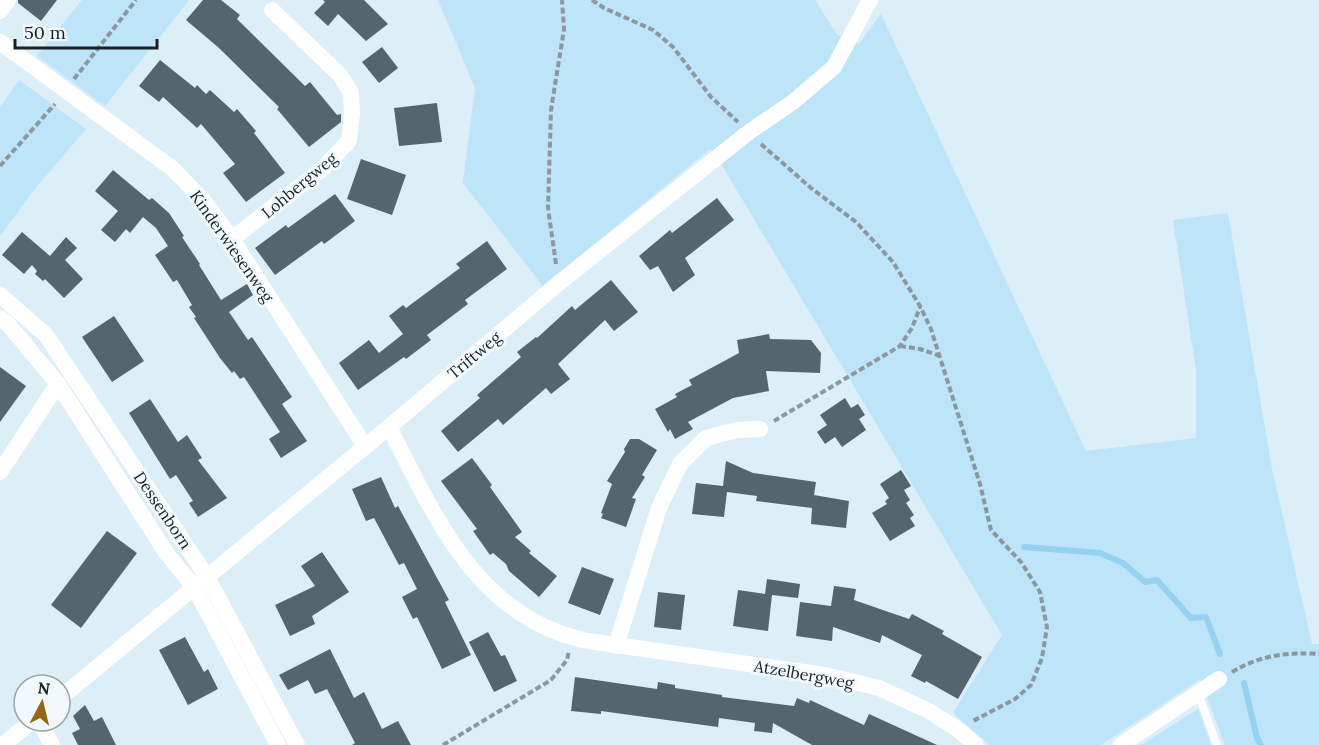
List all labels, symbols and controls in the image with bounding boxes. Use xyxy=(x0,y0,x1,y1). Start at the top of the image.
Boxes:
scale bar xyxy=(15,12,158,50)
text: 50 m xyxy=(24,21,66,44)
street label: Lohbergweg xyxy=(257,147,342,222)
street label: Kinderwiesenweg xyxy=(186,186,279,307)
street label: Triftweg xyxy=(443,326,506,383)
street label: Dessenborn xyxy=(130,467,196,553)
street label: Atzelbergweg xyxy=(751,655,857,693)
north arrow xyxy=(12,673,72,733)
text: N xyxy=(36,677,51,699)

